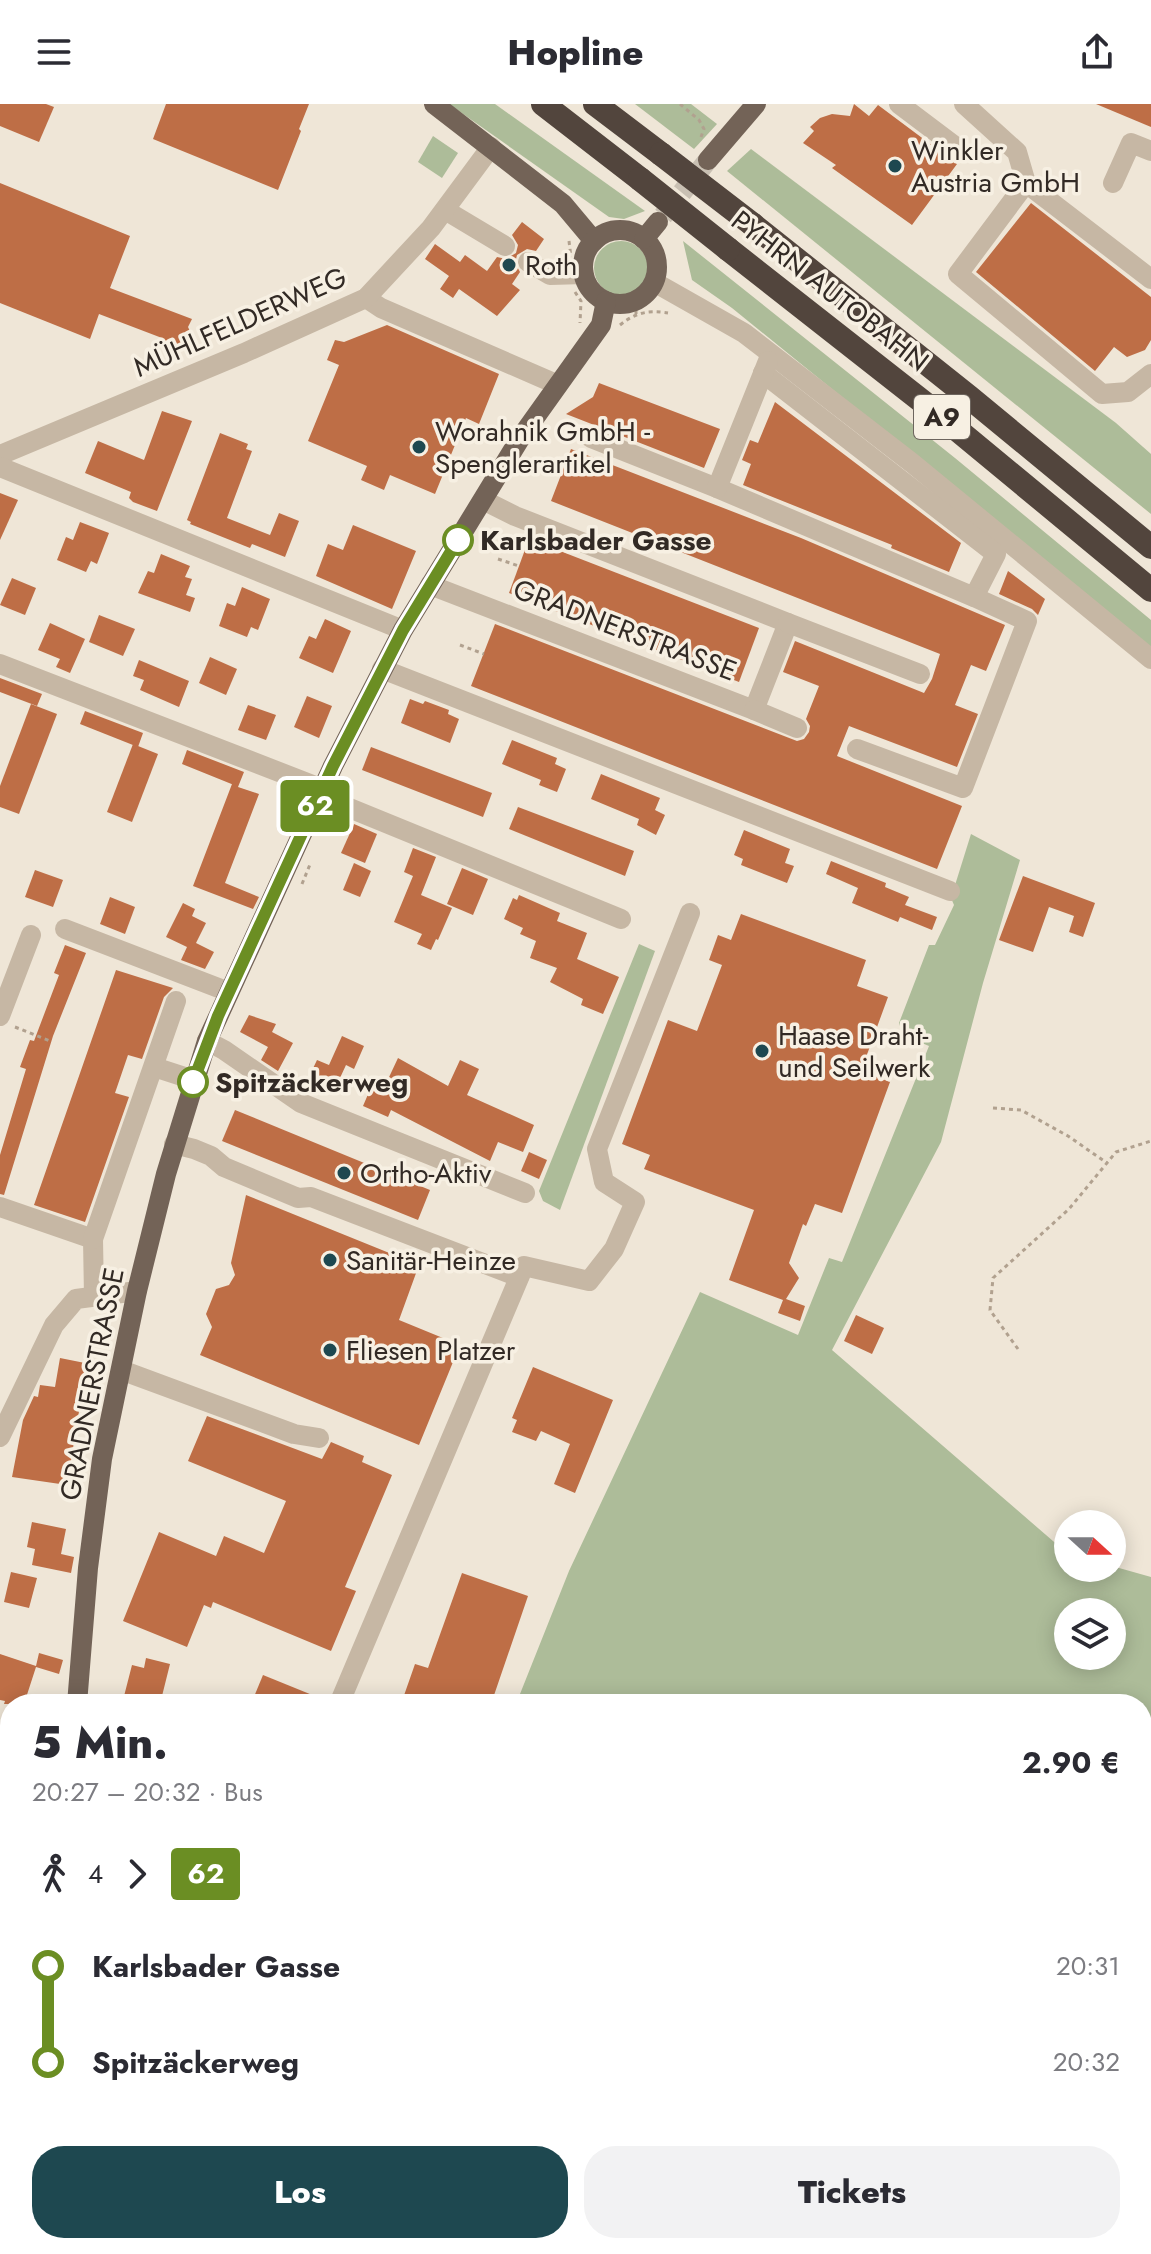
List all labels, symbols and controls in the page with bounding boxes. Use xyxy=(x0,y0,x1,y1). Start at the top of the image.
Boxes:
text: Hopline xyxy=(507,26,644,78)
icon: menu xyxy=(32,30,76,74)
icon: share xyxy=(1075,30,1119,74)
place label: Winkler Austria GmbH xyxy=(911,130,1080,203)
marker: Winkler Austria GmbH xyxy=(886,157,904,175)
street label: PYHRN AUTOBAHN xyxy=(722,201,938,381)
place label: Roth xyxy=(525,245,577,286)
marker: Roth xyxy=(500,256,518,274)
street label: MÜHLFELDERWEG xyxy=(127,257,353,387)
road number: A9 xyxy=(914,395,970,439)
place label: Worahnik GmbH - Spenglerartikel xyxy=(435,411,650,484)
marker: Worahnik GmbH - Spenglerartikel xyxy=(410,438,428,456)
place label: Karlsbader Gasse xyxy=(480,520,712,561)
marker: Karlsbader Gasse xyxy=(443,525,473,555)
street label: GRADNERSTRASSE xyxy=(507,569,743,691)
line badge: 62 xyxy=(279,780,351,832)
text: 62 xyxy=(296,785,334,826)
place label: Haase Draht- und Seilwerk xyxy=(778,1015,931,1088)
marker: Haase Draht- und Seilwerk xyxy=(753,1042,771,1060)
place label: Spitzäckerweg xyxy=(215,1062,408,1103)
marker: Spitzäckerweg xyxy=(178,1067,208,1097)
place label: Ortho-Aktiv xyxy=(360,1153,492,1194)
marker: Ortho-Aktiv xyxy=(335,1164,353,1182)
place label: Sanitär-Heinze xyxy=(346,1240,516,1281)
marker: Sanitär-Heinze xyxy=(321,1251,339,1269)
street label: GRADNERSTRASSE xyxy=(49,1264,135,1504)
place label: Fliesen Platzer xyxy=(346,1330,516,1371)
marker: Fliesen Platzer xyxy=(321,1341,339,1359)
north arrow xyxy=(1054,1510,1126,1582)
map controls xyxy=(1054,1510,1126,1670)
button: layers xyxy=(1054,1598,1126,1670)
text: 5 Min. xyxy=(32,1711,168,1775)
text: 2.90 € xyxy=(1022,1741,1120,1784)
text: 20:27 – 20:32 · Bus xyxy=(32,1773,263,1811)
icon: walk xyxy=(32,1852,76,1896)
icon: forward xyxy=(115,1852,159,1896)
text: 62 xyxy=(187,1853,224,1894)
text: 4 xyxy=(88,1855,103,1893)
text: Karlsbader Gasse xyxy=(92,1945,340,1988)
text: 20:31 xyxy=(1056,1947,1120,1985)
text: Spitzäckerweg xyxy=(92,2041,299,2084)
text: 20:32 xyxy=(1053,2043,1120,2081)
button: Los xyxy=(32,2146,568,2238)
button: Tickets xyxy=(584,2146,1120,2238)

